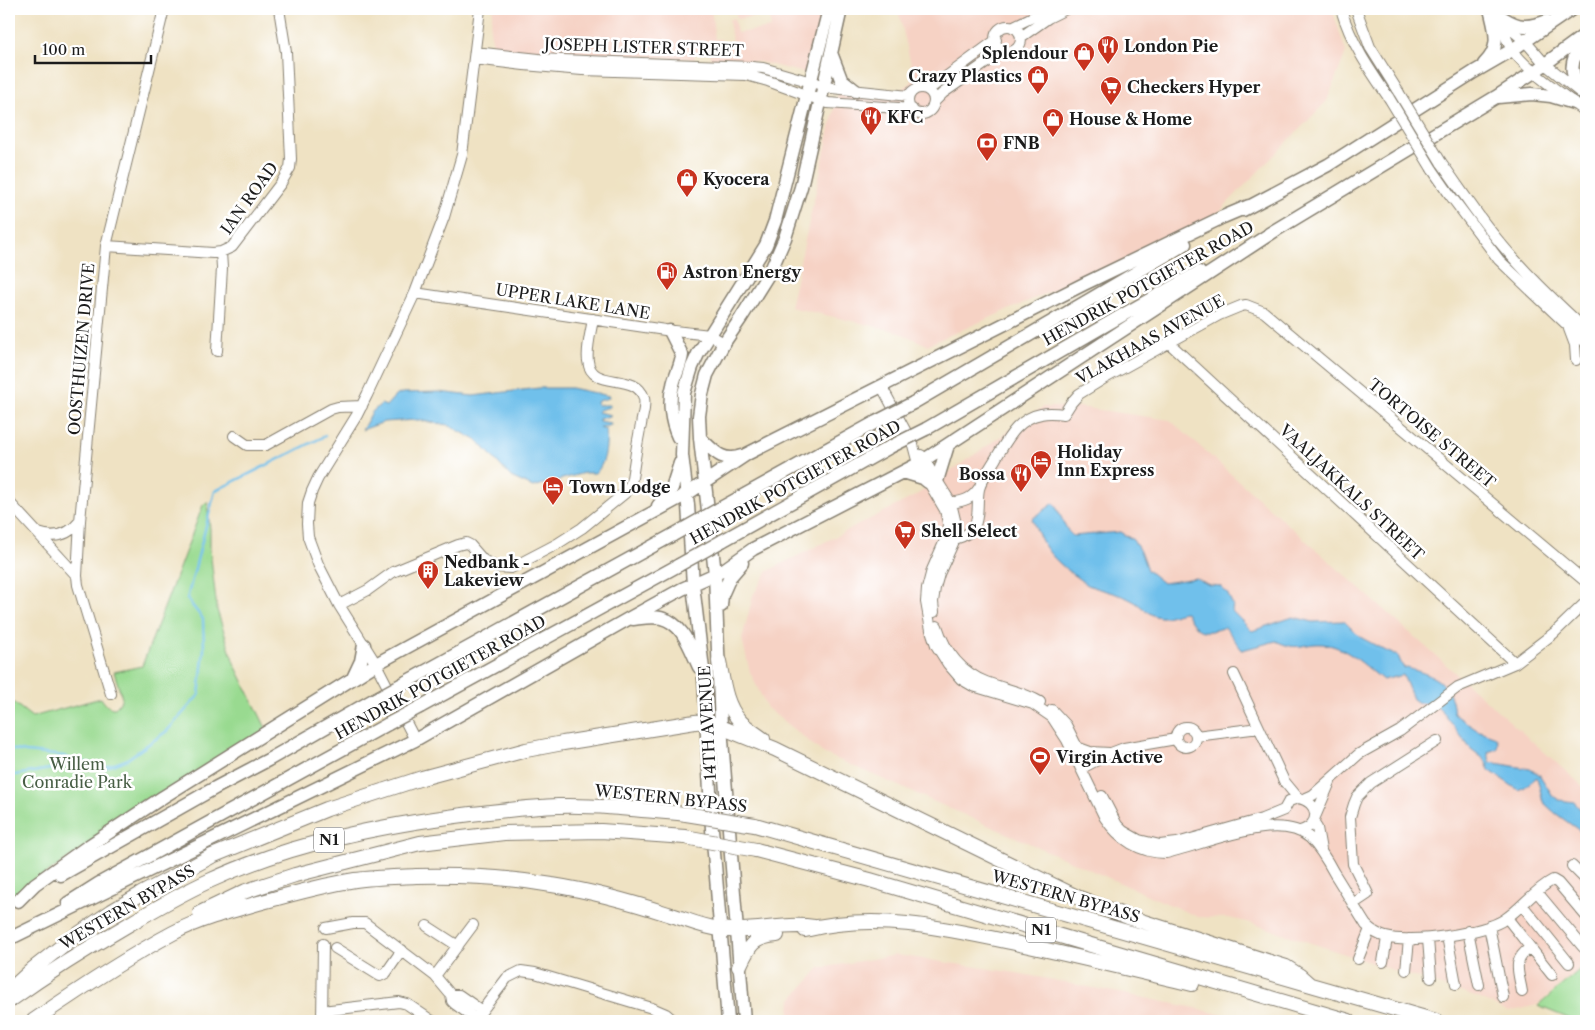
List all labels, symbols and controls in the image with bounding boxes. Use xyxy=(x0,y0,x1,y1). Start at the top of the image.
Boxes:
scale bar xyxy=(35,32,151,64)
street label: JOSEPH LISTER STREET xyxy=(541,33,744,60)
restaurant icon: London Pie xyxy=(1096,34,1120,65)
place label: London Pie xyxy=(1124,36,1219,56)
text: 100 m xyxy=(42,40,85,59)
shop icon: Splendour xyxy=(1072,41,1096,72)
place label: Splendour xyxy=(982,43,1068,63)
shop icon: Crazy Plastics xyxy=(1026,64,1050,95)
place label: Crazy Plastics xyxy=(908,66,1022,86)
supermarket icon: Checkers Hyper xyxy=(1099,75,1123,106)
place label: Checkers Hyper xyxy=(1127,77,1260,97)
restaurant icon: KFC xyxy=(859,105,883,136)
place label: KFC xyxy=(887,107,923,127)
shop icon: House & Home xyxy=(1041,107,1065,138)
place label: House & Home xyxy=(1069,109,1192,129)
bank icon: FNB xyxy=(975,131,999,162)
place label: FNB xyxy=(1003,133,1040,153)
street label: IAN ROAD xyxy=(216,158,282,238)
shop icon: Kyocera xyxy=(675,167,699,198)
place label: Kyocera xyxy=(703,169,770,189)
street label: HENDRIK POTGIETER ROAD xyxy=(1039,217,1257,349)
fuel station icon: Astron Energy xyxy=(655,260,679,291)
street label: OOSTHUIZEN DRIVE xyxy=(64,262,98,436)
place label: Astron Energy xyxy=(682,262,802,282)
street label: UPPER LAKE LANE xyxy=(494,279,652,323)
street label: VLAKHAAS AVENUE xyxy=(1071,290,1228,389)
street label: TORTOISE STREET xyxy=(1364,374,1500,492)
street label: HENDRIK POTGIETER ROAD xyxy=(686,416,904,548)
street label: VAALJAKKALS STREET xyxy=(1275,419,1428,564)
place label: Holiday Inn Express xyxy=(1057,442,1154,480)
hotel icon: Holiday Inn Express xyxy=(1029,449,1053,480)
restaurant icon: Bossa xyxy=(1009,462,1033,493)
place label: Bossa xyxy=(959,464,1006,484)
hotel icon: Town Lodge xyxy=(541,475,565,506)
place label: Town Lodge xyxy=(569,477,671,497)
supermarket icon: Shell Select xyxy=(893,519,917,550)
place label: Shell Select xyxy=(921,521,1018,541)
place label: Nedbank - Lakeview xyxy=(444,552,530,590)
building icon: Nedbank - Lakeview xyxy=(416,559,440,590)
street label: HENDRIK POTGIETER ROAD xyxy=(331,611,549,743)
street label: 14TH AVENUE xyxy=(694,665,720,781)
sports icon: Virgin Active xyxy=(1028,745,1052,776)
place label: Virgin Active xyxy=(1055,747,1163,767)
park label: Willem Conradie Park xyxy=(22,754,133,792)
street label: WESTERN BYPASS xyxy=(593,780,748,816)
road number: N1 xyxy=(314,828,344,852)
street label: WESTERN BYPASS xyxy=(55,860,198,954)
street label: WESTERN BYPASS xyxy=(989,865,1142,927)
road number: N1 xyxy=(1026,918,1056,942)

